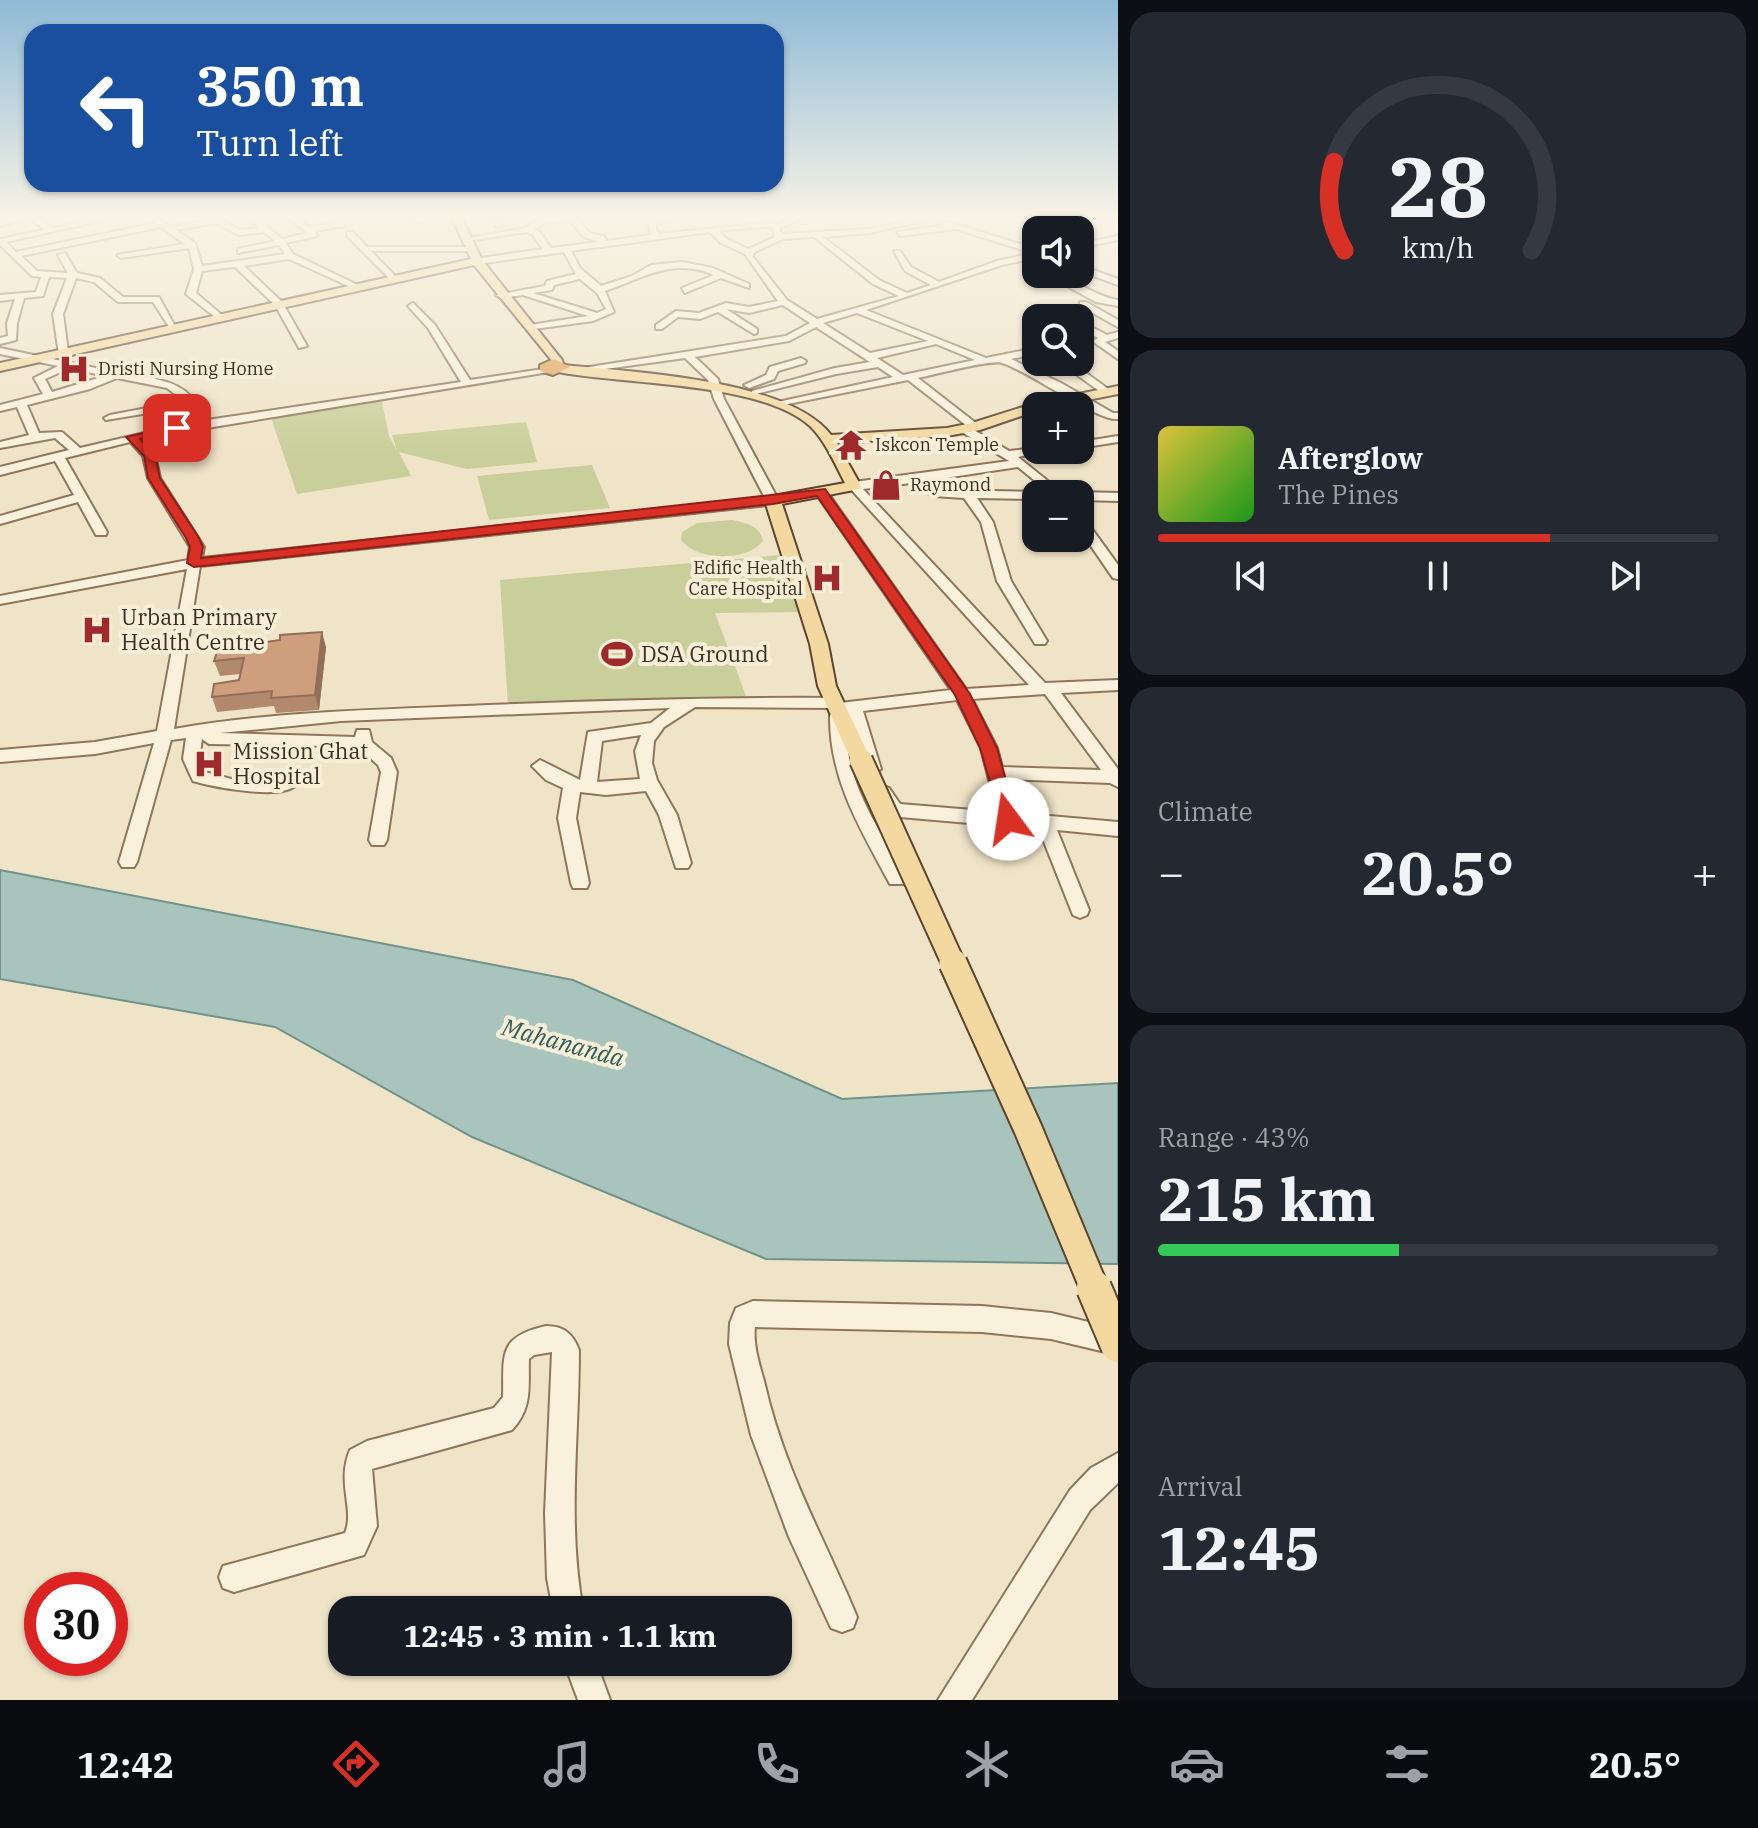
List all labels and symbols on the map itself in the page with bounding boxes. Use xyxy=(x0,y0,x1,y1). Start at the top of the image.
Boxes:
hospital icon: Dristi Nursing Home xyxy=(57,352,91,386)
place label: Dristi Nursing Home xyxy=(98,357,273,380)
pin xyxy=(143,394,211,462)
temple icon: Iskcon Temple xyxy=(834,428,868,462)
place label: Iskcon Temple xyxy=(875,433,999,456)
shop icon: Raymond xyxy=(869,468,903,502)
place label: Raymond xyxy=(910,473,991,496)
place label: Edific Health Care Hospital xyxy=(688,556,803,600)
hospital icon: Edific Health Care Hospital xyxy=(810,561,844,595)
place label: Urban Primary Health Centre xyxy=(121,602,277,656)
hospital icon: Urban Primary Health Centre xyxy=(80,613,114,647)
sports icon: DSA Ground xyxy=(600,637,634,671)
place label: DSA Ground xyxy=(641,639,769,668)
place label: Mission Ghat Hospital xyxy=(233,736,368,790)
hospital icon: Mission Ghat Hospital xyxy=(192,747,226,781)
position arrow xyxy=(966,777,1050,861)
water label: Mahananda xyxy=(498,1010,628,1074)
speed limit sign: 30 xyxy=(24,1572,128,1676)

